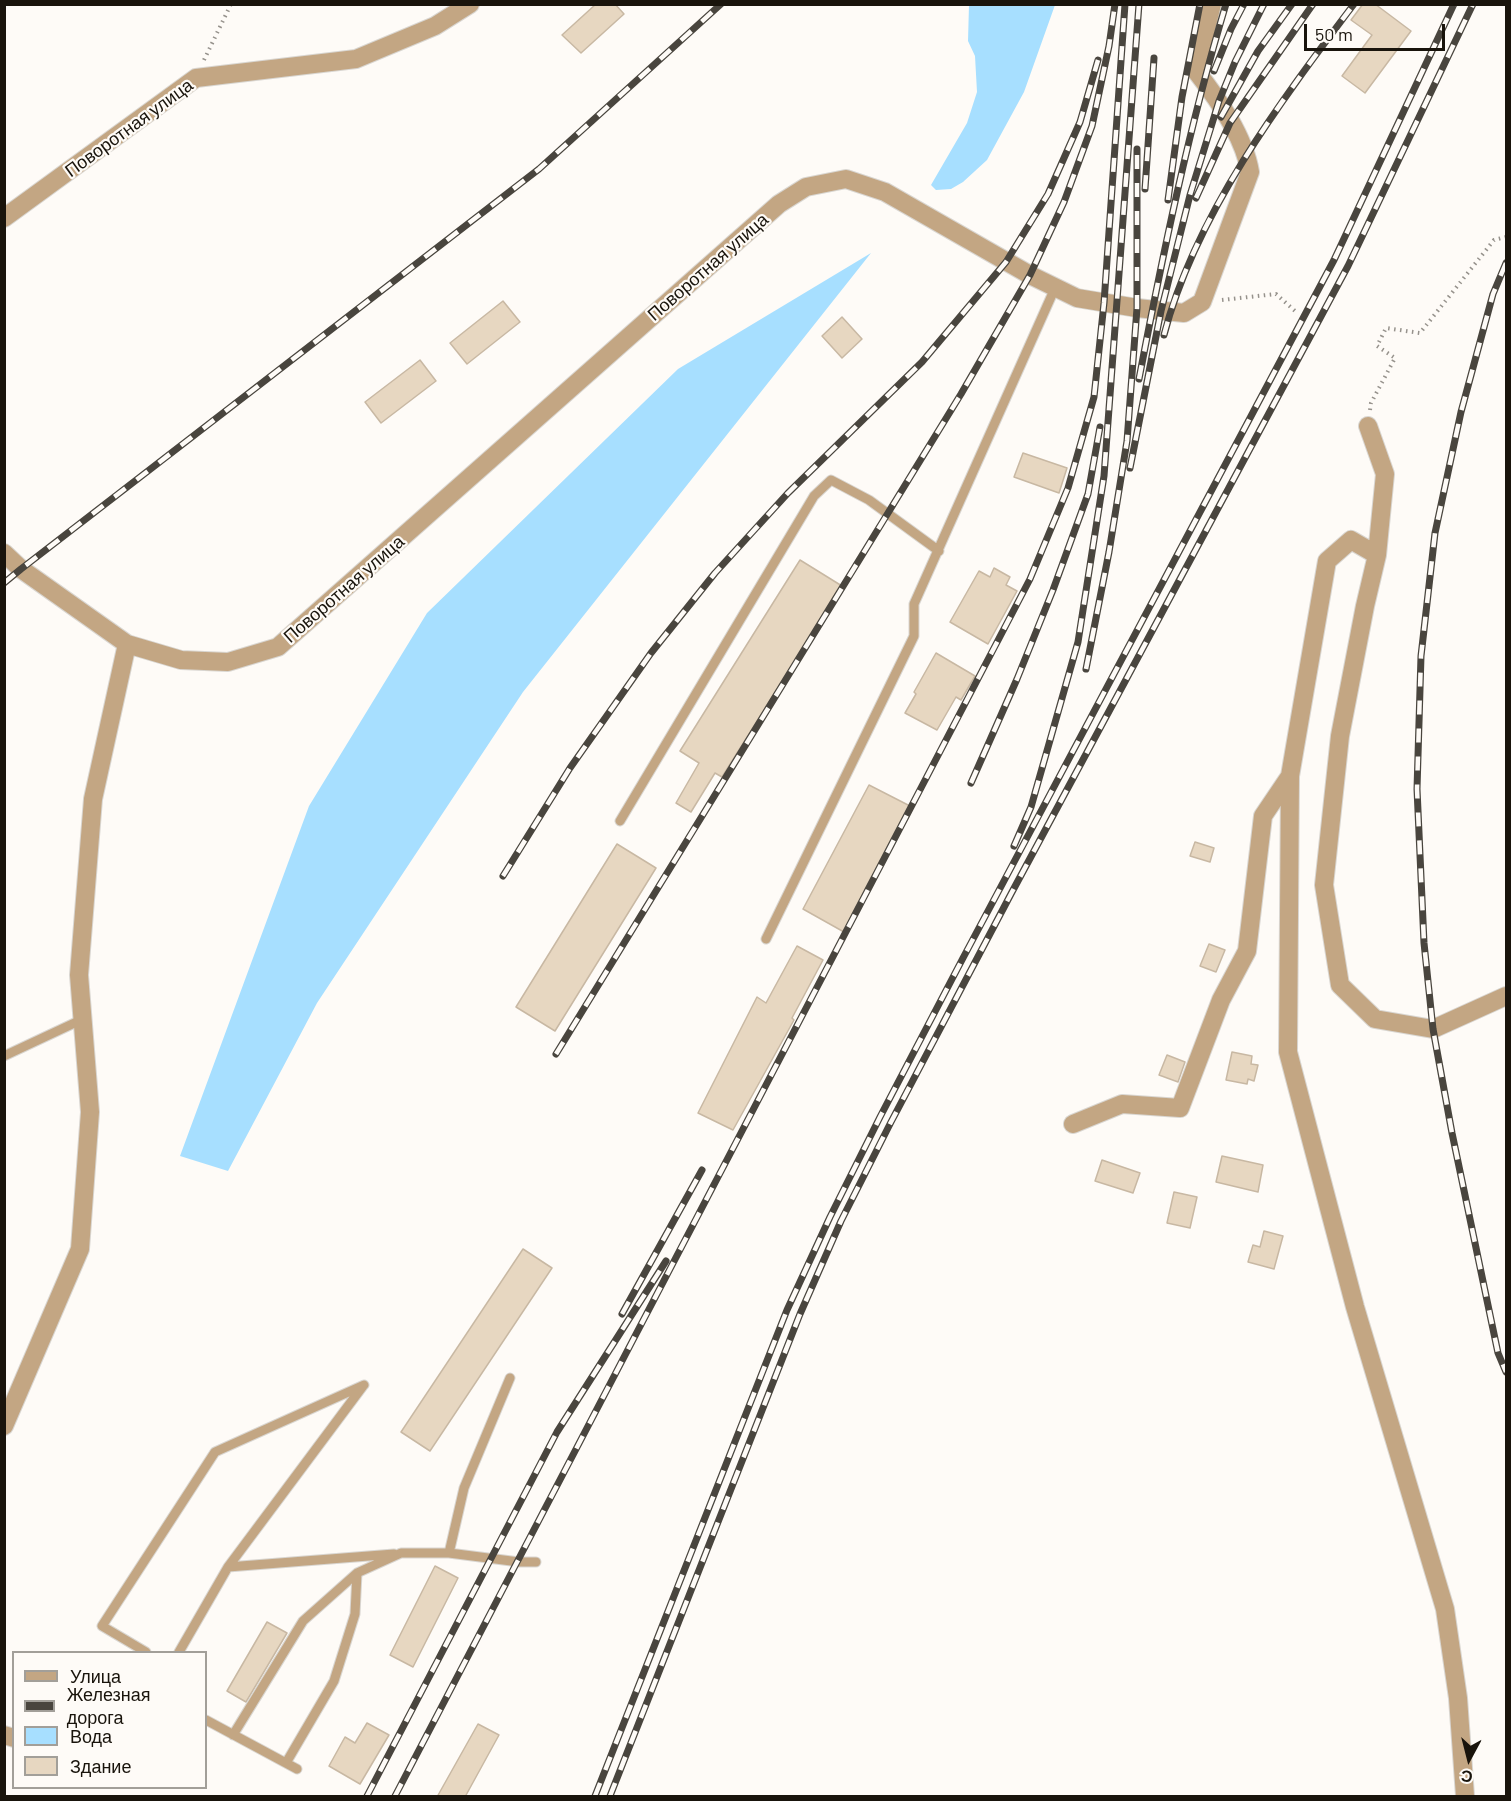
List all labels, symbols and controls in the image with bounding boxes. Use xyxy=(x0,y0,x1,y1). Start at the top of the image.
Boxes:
scale bar xyxy=(1307,12,1448,50)
text: 50 m xyxy=(1315,23,1353,45)
street label: Поворотная улица xyxy=(61,74,197,182)
street label: Поворотная улица xyxy=(643,209,773,325)
street label: Поворотная улица xyxy=(279,531,409,647)
legend xyxy=(12,1651,207,1789)
text: Улица xyxy=(70,1665,121,1687)
text: Железная дорога xyxy=(67,1683,151,1728)
text: Вода xyxy=(70,1725,112,1747)
north arrow xyxy=(1439,1729,1499,1789)
text: Здание xyxy=(70,1755,131,1777)
text: С xyxy=(1460,1767,1474,1787)

